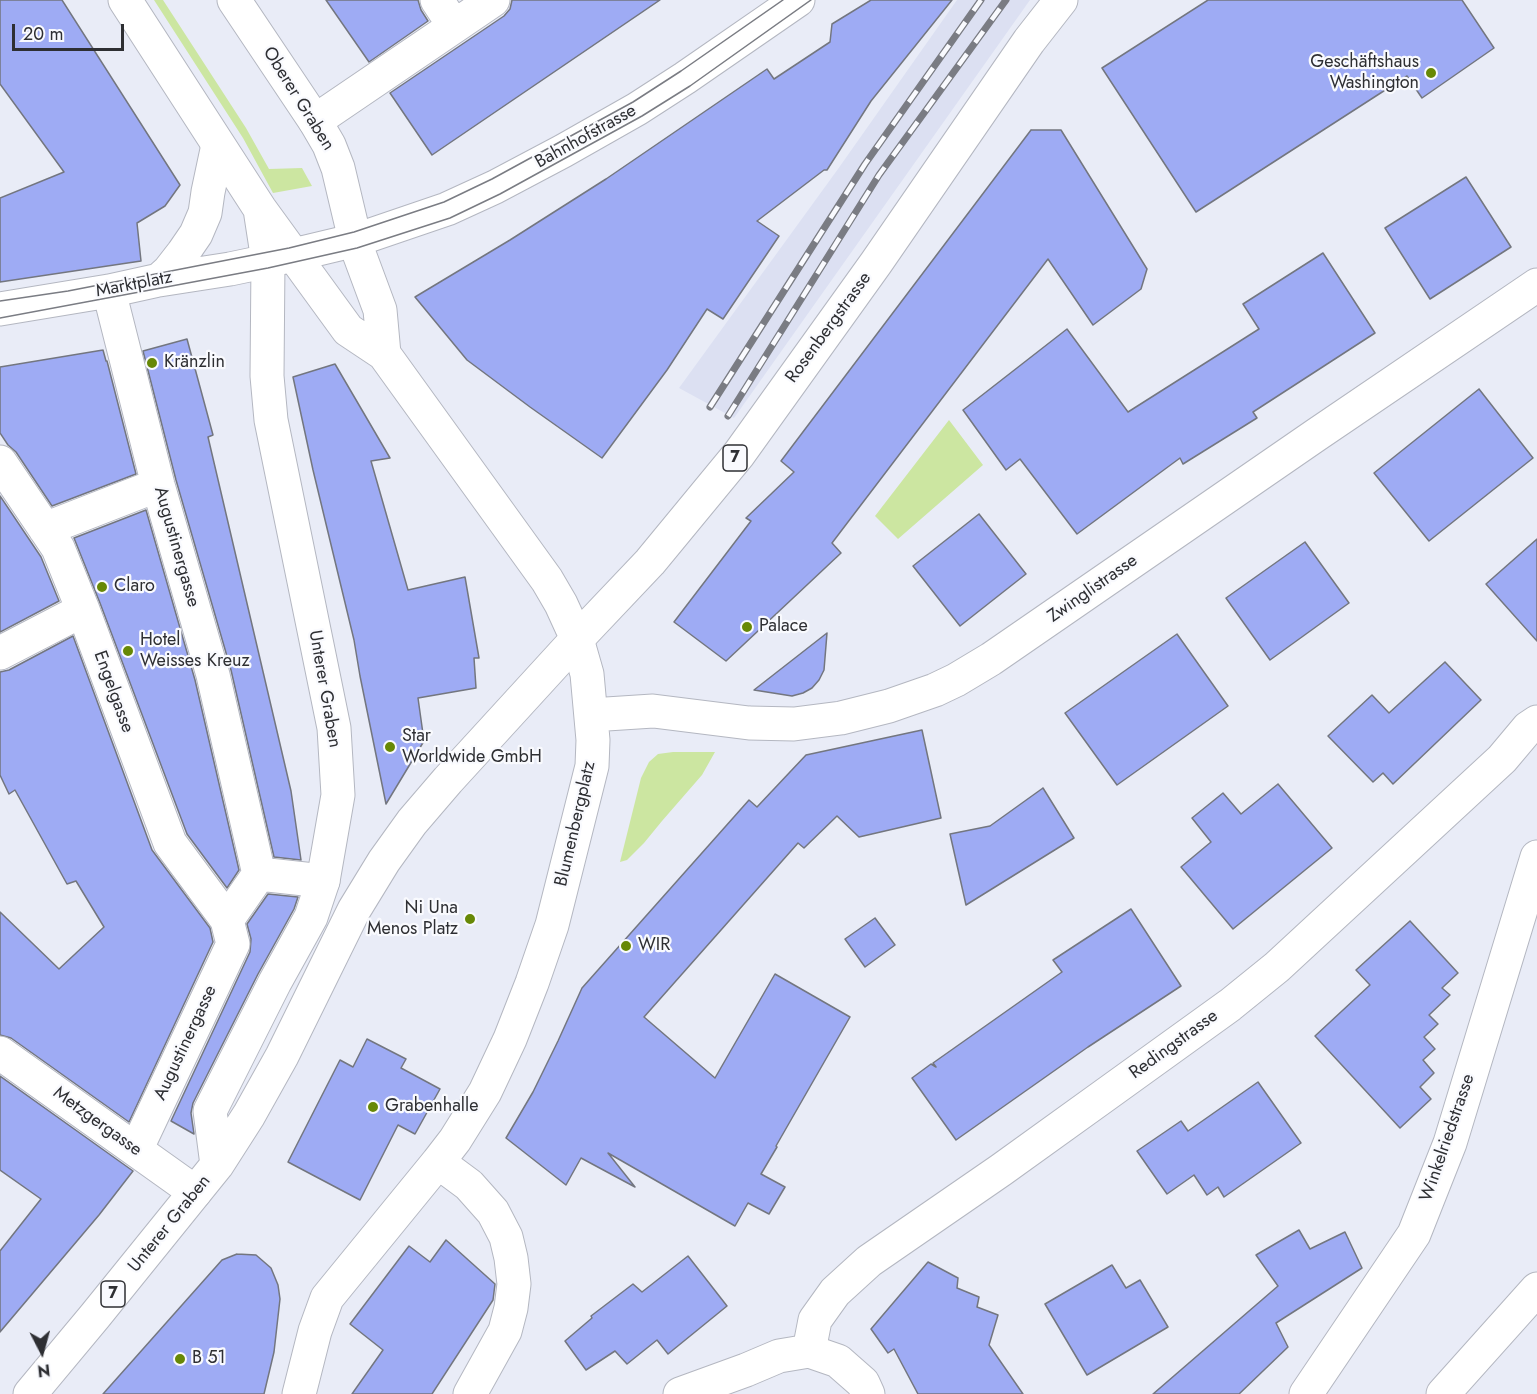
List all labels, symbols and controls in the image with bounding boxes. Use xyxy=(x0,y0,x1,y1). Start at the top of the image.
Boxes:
scale bar xyxy=(15,12,128,50)
text: 20 m xyxy=(23,21,63,47)
street label: Oberer Graben xyxy=(258,43,338,155)
place label: Geschäftshaus Washington xyxy=(1310,52,1419,94)
marker: Geschäftshaus Washington xyxy=(1424,66,1438,80)
street label: Bahnhofstrasse xyxy=(532,100,640,174)
street label: Marktplatz xyxy=(94,267,174,303)
street label: Rosenbergstrasse xyxy=(782,268,876,388)
place label: Kränzlin xyxy=(164,352,225,374)
marker: Kränzlin xyxy=(145,356,159,370)
road number: 7 xyxy=(723,445,747,471)
street label: Augustinergasse xyxy=(148,484,204,610)
street label: Zwinglistrasse xyxy=(1044,550,1142,628)
place label: Claro xyxy=(114,576,155,598)
marker: Claro xyxy=(95,580,109,594)
place label: Palace xyxy=(759,616,808,638)
marker: Palace xyxy=(740,620,754,634)
street label: Unterer Graben xyxy=(303,629,345,749)
place label: Hotel Weisses Kreuz xyxy=(140,630,250,672)
marker: Hotel Weisses Kreuz xyxy=(121,644,135,658)
street label: Engelgasse xyxy=(88,648,138,736)
place label: Star Worldwide GmbH xyxy=(402,726,542,768)
marker: Star Worldwide GmbH xyxy=(383,740,397,754)
street label: Blumenbergplatz xyxy=(551,759,601,889)
place label: Ni Una Menos Platz xyxy=(367,898,458,940)
marker: Ni Una Menos Platz xyxy=(463,912,477,926)
place label: WIR xyxy=(638,935,670,957)
marker: WIR xyxy=(619,939,633,953)
street label: Augustinergasse xyxy=(150,982,222,1104)
street label: Redingstrasse xyxy=(1126,1006,1222,1084)
street label: Winkelriedstrasse xyxy=(1416,1071,1480,1205)
street label: Metzgergasse xyxy=(48,1083,146,1161)
place label: Grabenhalle xyxy=(385,1096,478,1118)
marker: Grabenhalle xyxy=(366,1100,380,1114)
street label: Unterer Graben xyxy=(124,1171,216,1277)
road number: 7 xyxy=(101,1281,125,1307)
north arrow xyxy=(12,1322,72,1382)
place label: B 51 xyxy=(192,1348,226,1370)
marker: B 51 xyxy=(173,1352,187,1366)
text: N xyxy=(36,1358,51,1383)

